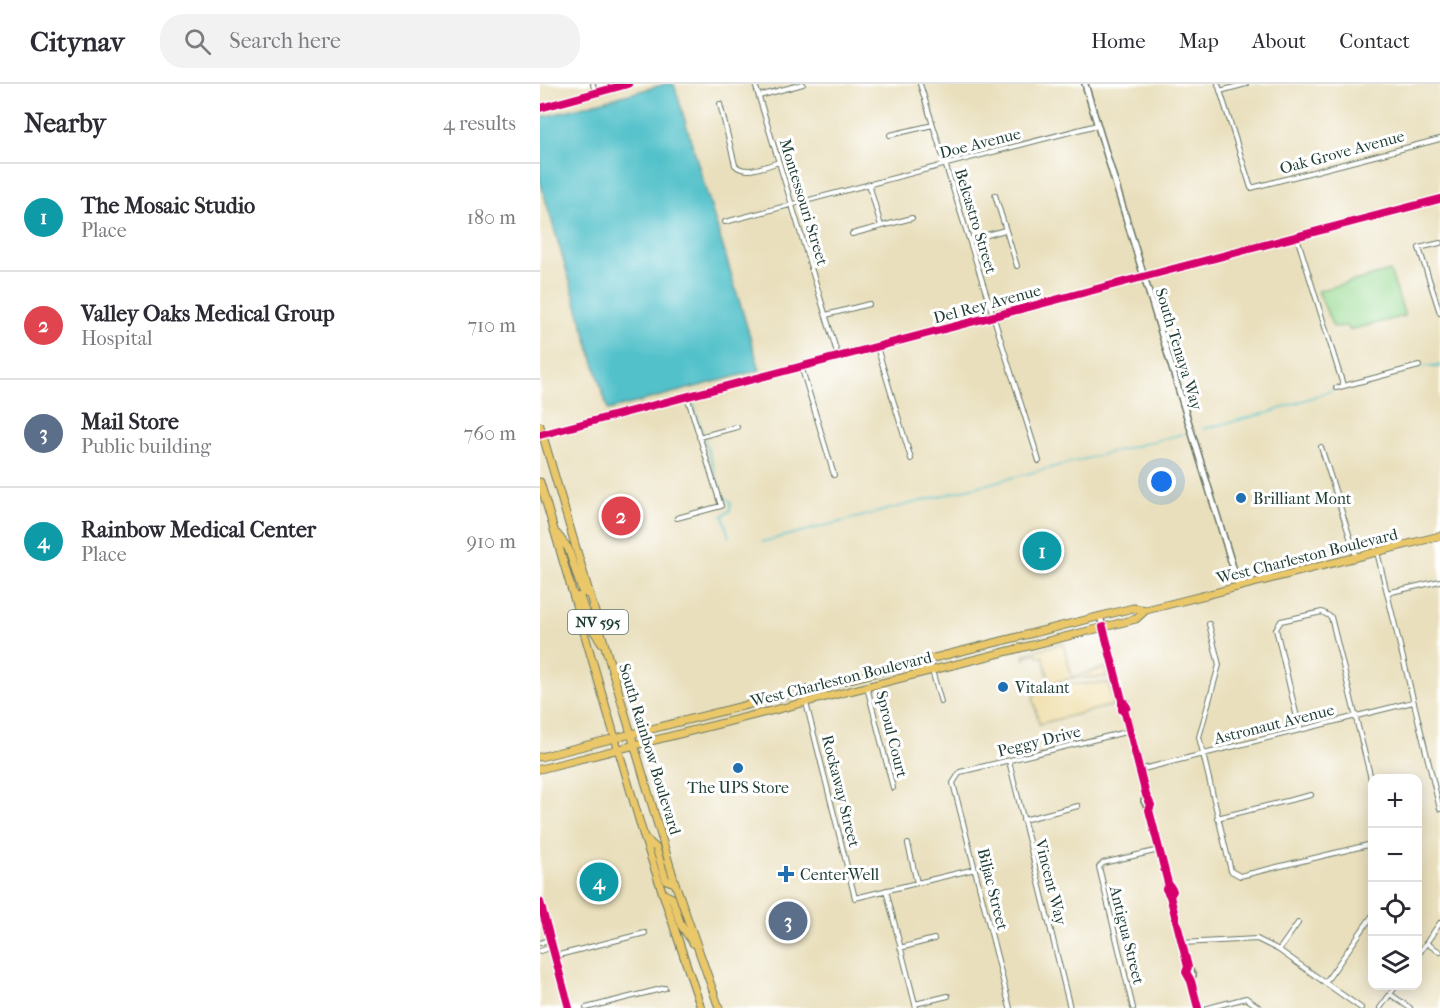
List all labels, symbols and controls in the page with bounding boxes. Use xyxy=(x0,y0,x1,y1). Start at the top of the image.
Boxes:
search box xyxy=(160,14,580,68)
text: Citynav xyxy=(30,25,124,58)
icon: search xyxy=(181,25,214,58)
text: Search here xyxy=(229,28,341,54)
text: Home xyxy=(1091,29,1146,53)
text: Map xyxy=(1179,29,1219,53)
text: About xyxy=(1252,29,1306,53)
text: Contact xyxy=(1339,29,1410,53)
text: Nearby xyxy=(24,108,106,139)
text: 4 results xyxy=(443,112,516,135)
street label: Doe Avenue xyxy=(937,124,1023,162)
street label: Oak Grove Avenue xyxy=(1278,126,1406,178)
street label: Montessouri Street xyxy=(776,136,832,268)
street label: Belcastro Street xyxy=(951,166,1001,276)
text: The Mosaic Studio xyxy=(81,193,255,219)
text: 1 xyxy=(40,206,47,229)
text: 180 m xyxy=(467,206,516,229)
text: Place xyxy=(81,219,127,242)
street label: Del Rey Avenue xyxy=(931,280,1043,327)
street label: South Tenaya Way xyxy=(1151,286,1207,413)
text: Valley Oaks Medical Group xyxy=(81,301,335,327)
text: 2 xyxy=(38,314,49,337)
text: 710 m xyxy=(467,314,516,337)
text: Hospital xyxy=(81,327,153,350)
text: Mail Store xyxy=(81,409,179,435)
text: 3 xyxy=(39,422,48,445)
text: 760 m xyxy=(464,422,516,445)
text: Public building xyxy=(81,435,211,458)
your location xyxy=(1147,467,1176,496)
place label: Brilliant Mont xyxy=(1253,489,1352,508)
marker: Brilliant Mont xyxy=(1234,491,1248,505)
pin: 2 xyxy=(602,494,640,538)
text: Rainbow Medical Center xyxy=(81,517,316,543)
street label: West Charleston Boulevard xyxy=(1213,524,1400,588)
pin: 1 xyxy=(1022,528,1062,574)
text: 4 xyxy=(38,530,49,553)
text: 910 m xyxy=(467,530,516,553)
text: Place xyxy=(81,543,127,566)
road number: NV 595 xyxy=(568,610,628,634)
street label: West Charleston Boulevard xyxy=(747,647,934,711)
street label: South Rainbow Boulevard xyxy=(615,661,685,837)
place label: Vitalant xyxy=(1014,678,1070,697)
marker: Vitalant xyxy=(996,680,1010,694)
street label: Sproul Court xyxy=(872,689,912,780)
street label: Astronaut Avenue xyxy=(1211,700,1336,748)
street label: Peggy Drive xyxy=(995,721,1083,761)
street label: Rockaway Street xyxy=(818,733,864,849)
marker: The UPS Store xyxy=(731,761,745,775)
map controls xyxy=(1368,774,1422,990)
button: + xyxy=(1368,774,1422,828)
place label: The UPS Store xyxy=(687,778,789,797)
button: − xyxy=(1368,828,1422,882)
street label: Vincent Way xyxy=(1031,836,1071,927)
street label: Biljac Street xyxy=(974,846,1012,932)
pin: 4 xyxy=(580,860,618,904)
marker: CenterWell xyxy=(777,865,795,883)
place label: CenterWell xyxy=(800,865,880,884)
button: locate xyxy=(1368,882,1422,936)
street label: Antigua Street xyxy=(1105,883,1148,987)
pin: 3 xyxy=(768,898,808,944)
button: layers xyxy=(1368,936,1422,990)

